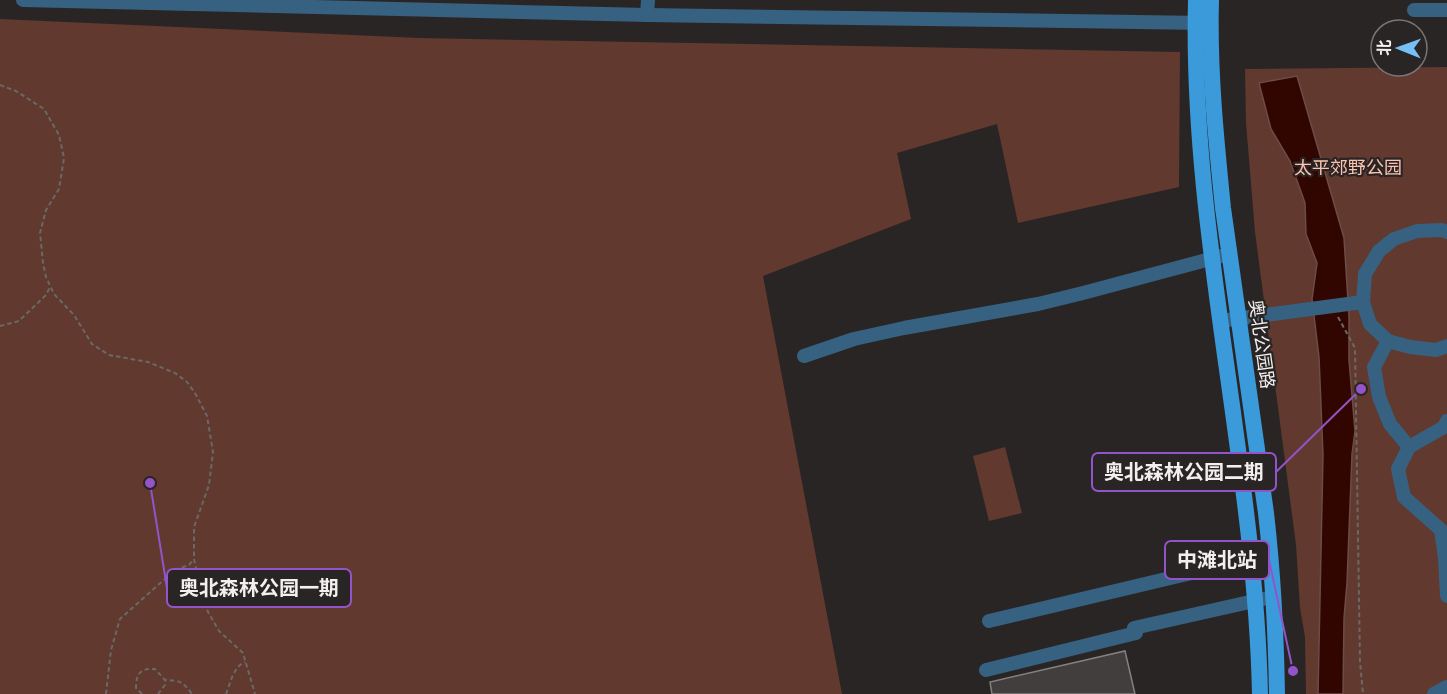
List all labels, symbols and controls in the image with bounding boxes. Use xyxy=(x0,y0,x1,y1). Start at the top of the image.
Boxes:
north arrow xyxy=(1369,18,1429,78)
text: 北 xyxy=(1373,40,1396,56)
park label: 太平郊野公园 xyxy=(1294,155,1402,180)
street label: 奥北公园路 xyxy=(1243,298,1281,390)
callout: 奥北森林公园二期 xyxy=(1092,453,1276,491)
text: 奥北森林公园二期 xyxy=(1104,458,1264,486)
callout: 中滩北站 xyxy=(1165,541,1269,579)
text: 中滩北站 xyxy=(1177,546,1257,574)
callout: 奥北森林公园一期 xyxy=(167,569,351,607)
text: 奥北森林公园一期 xyxy=(179,574,339,602)

